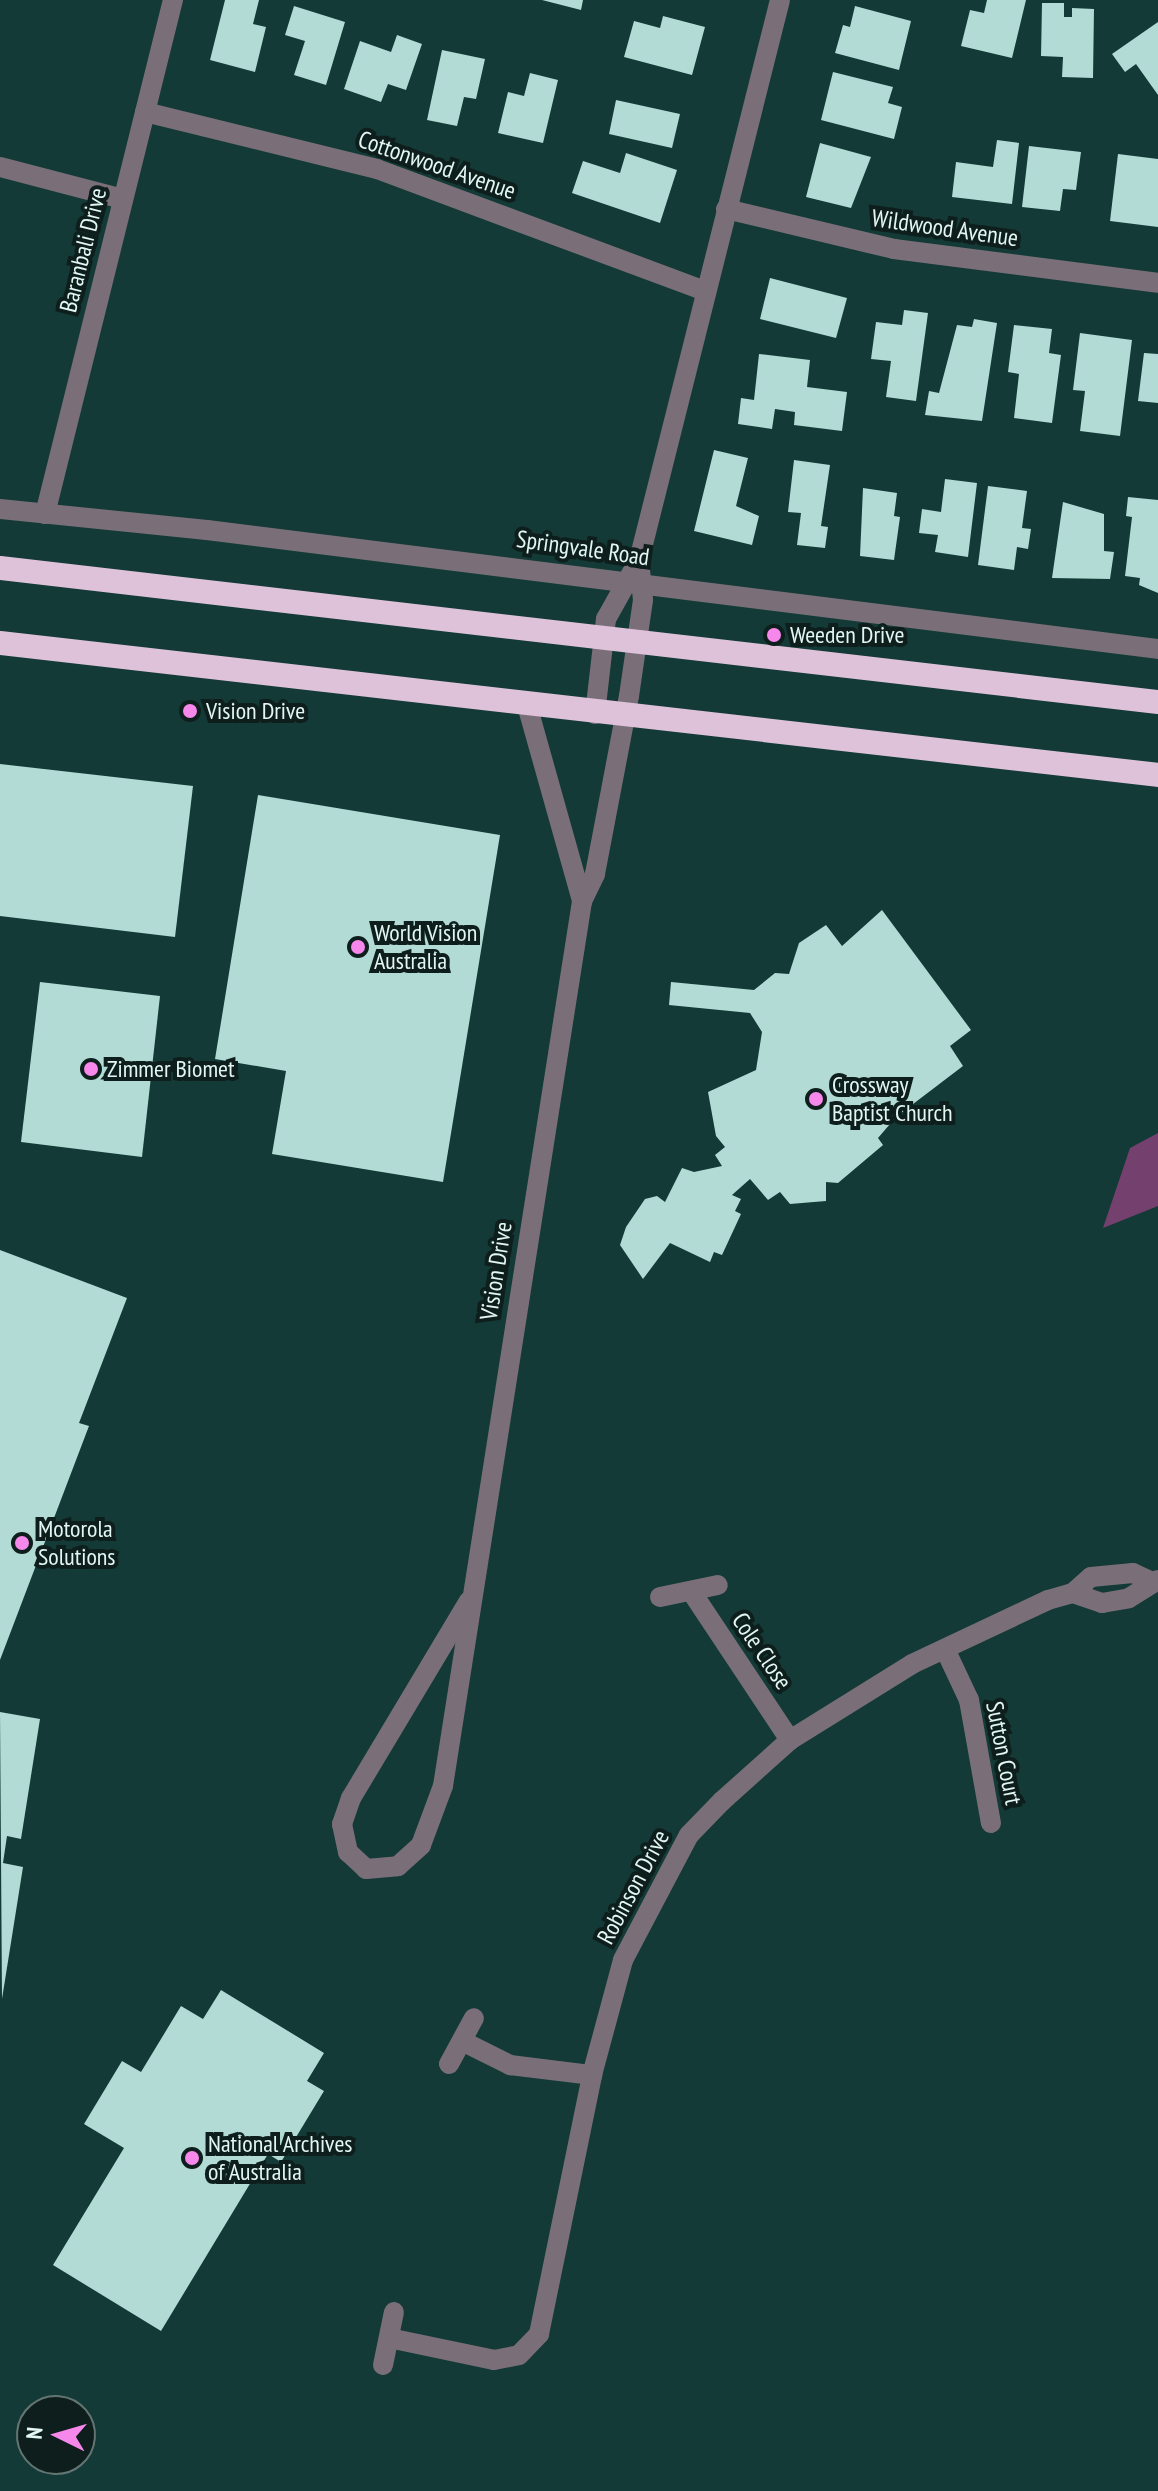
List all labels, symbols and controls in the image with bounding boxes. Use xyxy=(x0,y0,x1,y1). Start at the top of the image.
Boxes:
street label: Cottonwood Avenue xyxy=(354,124,520,206)
street label: Baranbali Drive xyxy=(54,185,112,315)
street label: Wildwood Avenue xyxy=(870,203,1020,253)
street label: Springvale Road xyxy=(515,524,651,572)
place label: Weeden Drive xyxy=(790,621,904,649)
marker: Weeden Drive xyxy=(765,626,783,644)
place label: Vision Drive xyxy=(206,697,305,725)
marker: Vision Drive xyxy=(181,702,199,720)
place label: World Vision Australia xyxy=(374,919,478,975)
marker: World Vision Australia xyxy=(349,938,367,956)
place label: Zimmer Biomet xyxy=(107,1055,235,1083)
marker: Zimmer Biomet xyxy=(82,1060,100,1078)
place label: Crossway Baptist Church xyxy=(832,1071,953,1127)
marker: Crossway Baptist Church xyxy=(807,1090,825,1108)
street label: Vision Drive xyxy=(474,1220,518,1322)
place label: Motorola Solutions xyxy=(38,1515,115,1571)
marker: Motorola Solutions xyxy=(13,1534,31,1552)
street label: Cole Close xyxy=(726,1607,798,1695)
street label: Sutton Court xyxy=(980,1699,1028,1807)
street label: Robinson Drive xyxy=(591,1825,675,1949)
place label: National Archives of Australia xyxy=(208,2130,353,2186)
marker: National Archives of Australia xyxy=(183,2149,201,2167)
north arrow xyxy=(16,2395,96,2475)
text: N xyxy=(20,2426,49,2440)

